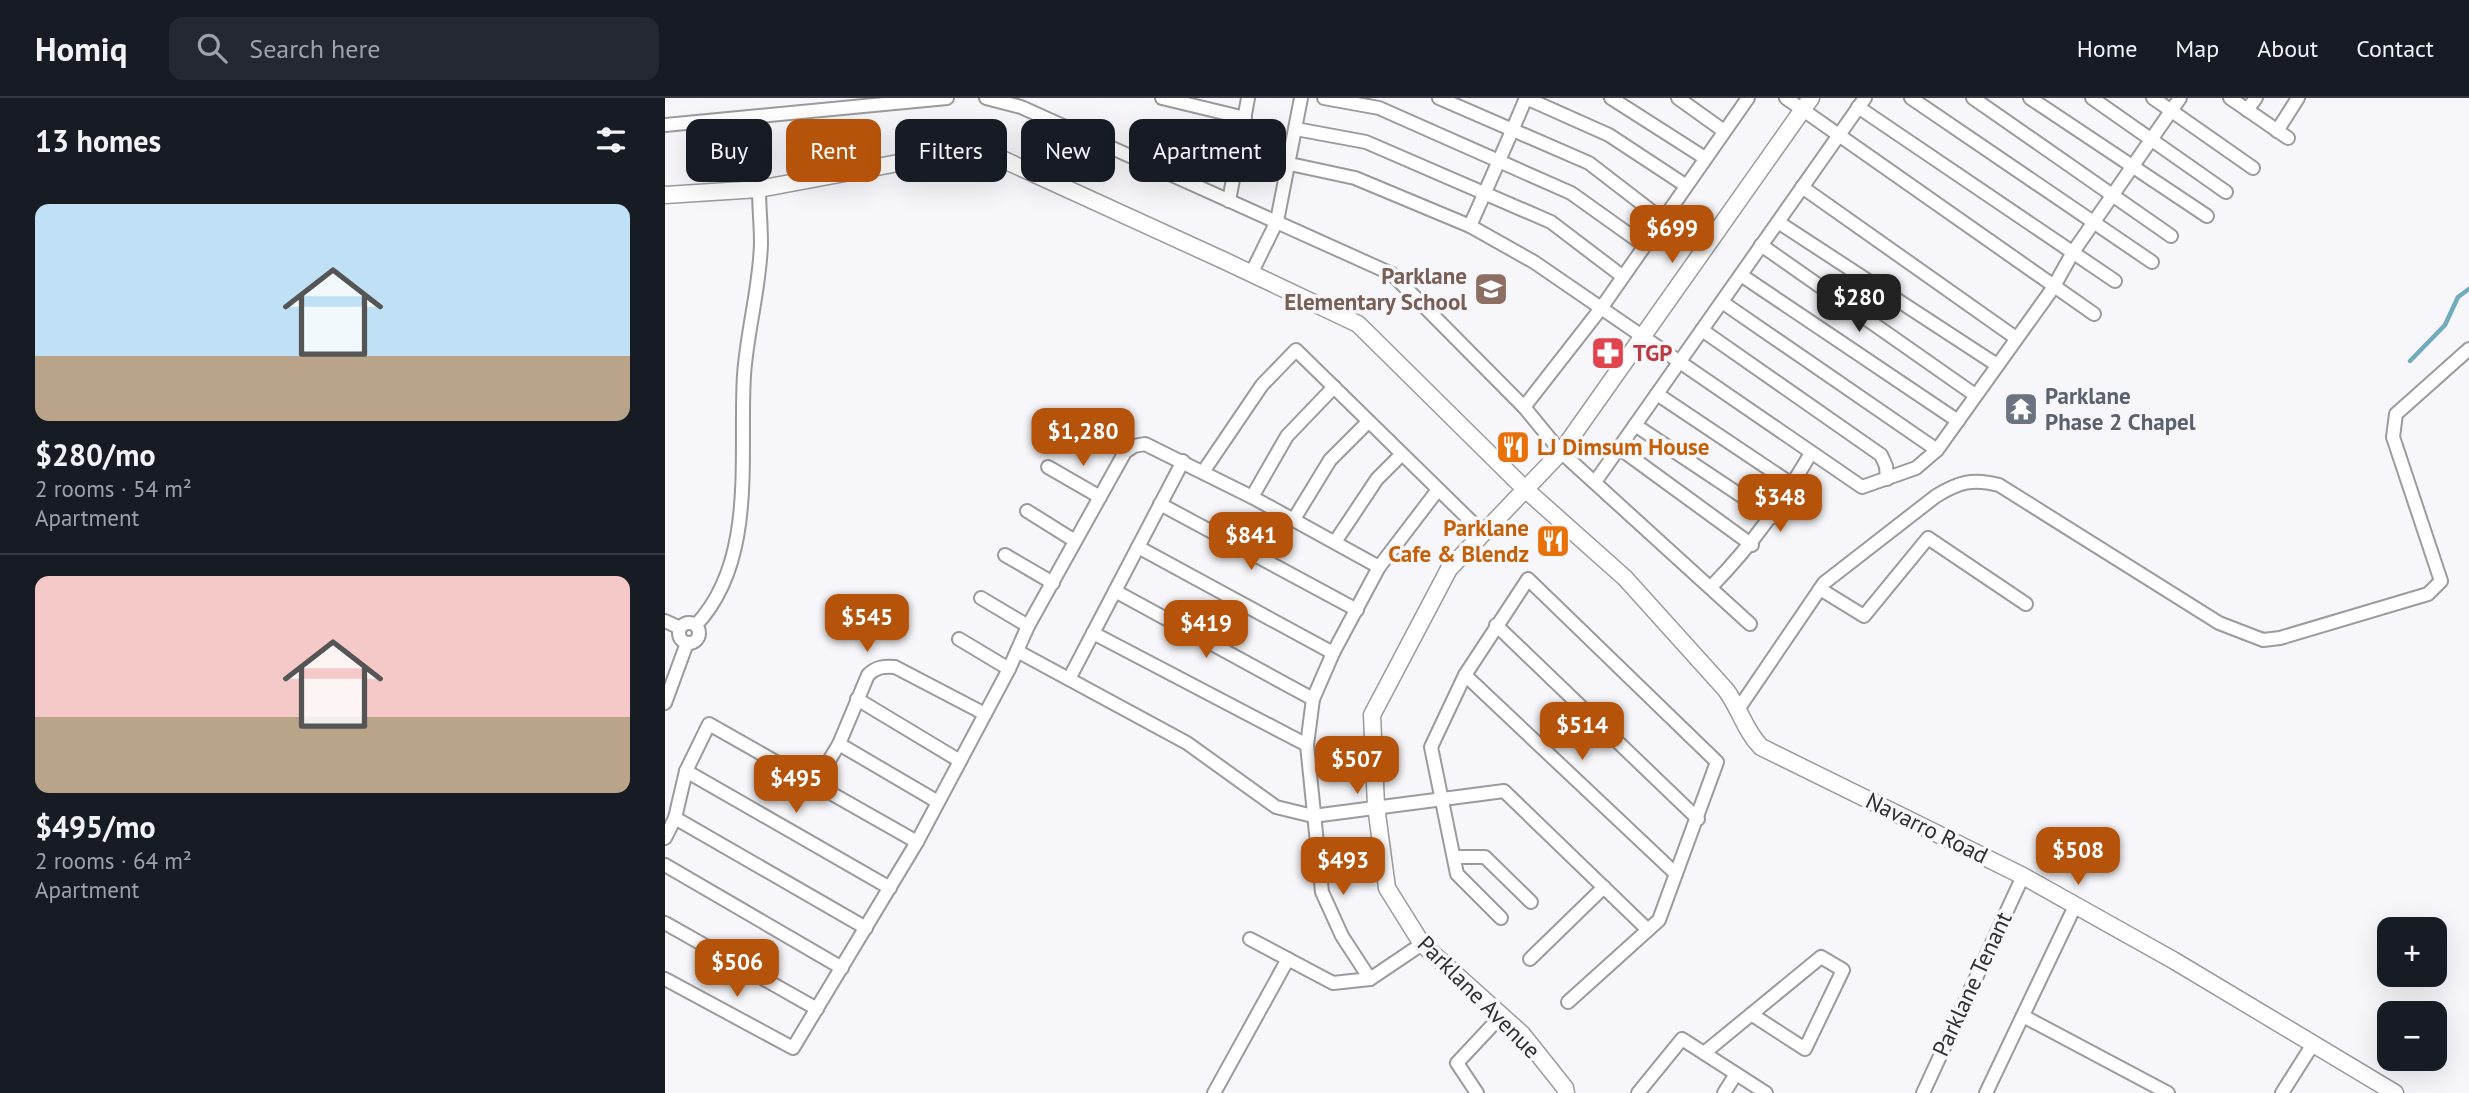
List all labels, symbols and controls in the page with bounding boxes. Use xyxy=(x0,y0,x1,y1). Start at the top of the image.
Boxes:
search box xyxy=(169,17,659,80)
text: Homiq xyxy=(35,27,127,70)
icon: search xyxy=(193,29,231,67)
text: Search here xyxy=(249,32,380,65)
text: Home xyxy=(2077,33,2137,64)
text: Map xyxy=(2175,33,2219,64)
text: About xyxy=(2257,33,2318,64)
text: Contact xyxy=(2356,33,2434,64)
chip: Buy xyxy=(686,119,772,182)
chip: Rent xyxy=(786,119,881,182)
chip: Filters xyxy=(895,119,1007,182)
chip: New xyxy=(1021,119,1115,182)
chip: Apartment xyxy=(1129,119,1286,182)
text: 13 homes xyxy=(35,121,161,160)
icon: filters xyxy=(592,121,630,159)
pin: $699 xyxy=(1631,206,1713,265)
text: $699 xyxy=(1646,213,1698,242)
icon: home xyxy=(270,249,396,375)
place label: Parklane Elementary School xyxy=(1284,261,1467,316)
school or university icon: Parklane Elementary School xyxy=(1472,270,1510,308)
pin: $280 xyxy=(1818,274,1900,334)
text: $280 xyxy=(1833,282,1885,311)
pharmacy icon: TGP xyxy=(1589,334,1627,372)
place label: TGP xyxy=(1633,338,1672,367)
place label: Parklane Phase 2 Chapel xyxy=(2045,381,2196,436)
temple icon: Parklane Phase 2 Chapel xyxy=(2002,390,2040,428)
pin: $1,280 xyxy=(1026,408,1140,468)
text: $1,280 xyxy=(1047,416,1119,445)
restaurant icon: LJ Dimsum House xyxy=(1494,428,1532,466)
place label: LJ Dimsum House xyxy=(1537,432,1709,461)
text: $280/mo xyxy=(35,435,156,474)
text: 2 rooms · 54 m² xyxy=(35,474,192,503)
pin: $348 xyxy=(1739,474,1821,534)
text: $348 xyxy=(1754,482,1806,511)
text: Apartment xyxy=(35,503,139,532)
pin: $841 xyxy=(1210,512,1292,572)
place label: Parklane Cafe & Blendz xyxy=(1388,513,1529,568)
text: $841 xyxy=(1225,520,1277,549)
restaurant icon: Parklane Cafe & Blendz xyxy=(1534,522,1572,560)
pin: $545 xyxy=(826,594,908,654)
pin: $419 xyxy=(1165,601,1247,660)
text: $545 xyxy=(841,602,893,631)
text: $419 xyxy=(1180,608,1232,637)
icon: home xyxy=(270,621,396,747)
pin: $514 xyxy=(1541,702,1623,762)
text: $514 xyxy=(1556,710,1608,739)
pin: $507 xyxy=(1316,736,1398,796)
text: $507 xyxy=(1331,744,1383,773)
pin: $495 xyxy=(755,756,837,815)
text: $495 xyxy=(770,763,822,792)
street label: Navarro Road xyxy=(1861,786,1993,870)
text: $495/mo xyxy=(35,807,156,846)
pin: $508 xyxy=(2037,828,2119,887)
text: $508 xyxy=(2052,835,2104,864)
pin: $493 xyxy=(1302,838,1384,897)
text: $493 xyxy=(1317,845,1369,874)
text: 2 rooms · 64 m² xyxy=(35,846,192,875)
text: Apartment xyxy=(35,875,139,904)
street label: Parklane Tenant xyxy=(1925,907,2018,1061)
map controls xyxy=(2377,917,2447,1071)
button: + xyxy=(2377,917,2447,987)
street label: Parklane Avenue xyxy=(1412,929,1547,1064)
pin: $506 xyxy=(696,940,778,999)
text: $506 xyxy=(711,947,763,976)
button: − xyxy=(2377,1001,2447,1071)

